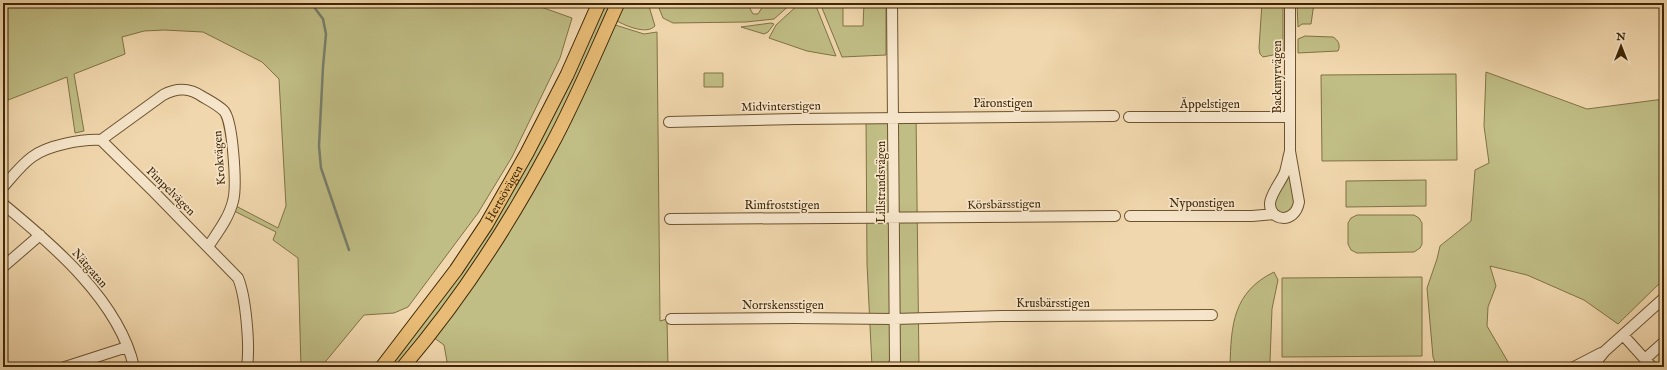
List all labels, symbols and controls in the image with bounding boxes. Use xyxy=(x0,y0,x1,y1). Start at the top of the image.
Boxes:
north arrow xyxy=(1601,26,1641,66)
text: N xyxy=(1615,30,1626,44)
street label: Backmyrvägen xyxy=(1270,40,1285,114)
street label: Päronstigen xyxy=(973,96,1033,111)
street label: Äppelstigen xyxy=(1179,96,1241,113)
street label: Midvinterstigen xyxy=(741,98,822,115)
street label: Krokvägen xyxy=(210,130,229,186)
street label: Lillstrandsvägen xyxy=(874,140,889,223)
street label: Hertsövägen xyxy=(482,162,527,225)
street label: Pimpelvägen xyxy=(142,164,199,220)
street label: Körsbärsstigen xyxy=(967,196,1042,213)
street label: Nyponstigen xyxy=(1169,196,1235,212)
street label: Rimfroststigen xyxy=(744,198,820,213)
street label: Nätgatan xyxy=(69,246,111,291)
street label: Krusbärsstigen xyxy=(1016,296,1090,311)
street label: Norrskensstigen xyxy=(742,298,825,313)

